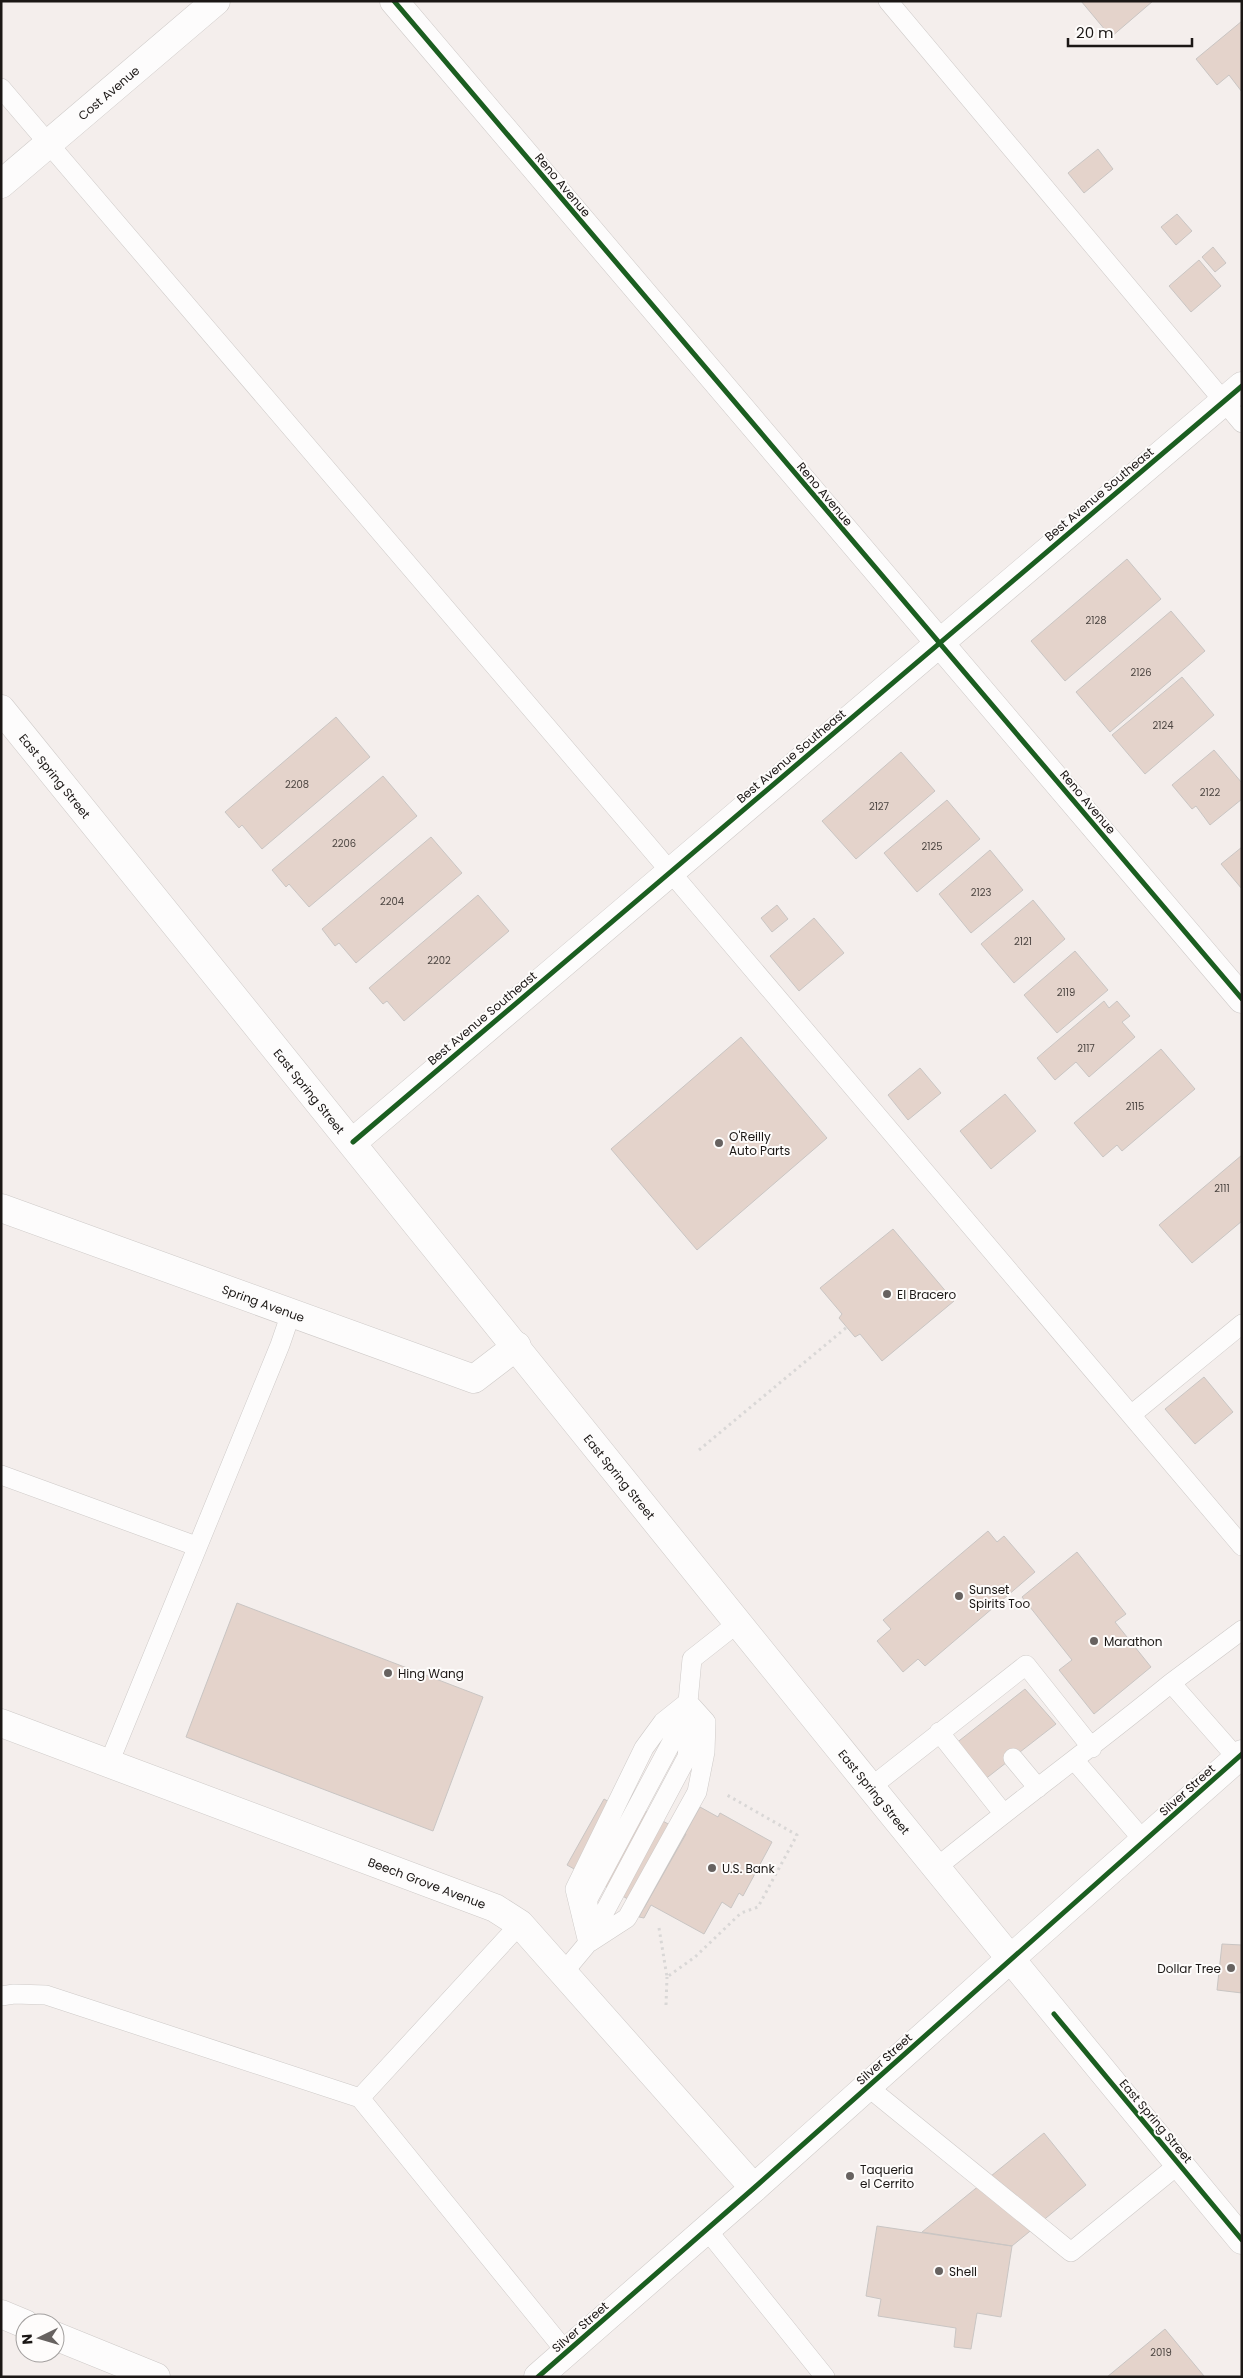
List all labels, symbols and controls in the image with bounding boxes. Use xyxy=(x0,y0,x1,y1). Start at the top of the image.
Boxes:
scale bar xyxy=(1068,15,1192,47)
text: 20 m xyxy=(1076,22,1114,43)
street label: Cost Avenue xyxy=(74,62,143,124)
street label: Reno Avenue xyxy=(531,150,595,220)
street label: Best Avenue Southeast xyxy=(1041,443,1157,545)
street label: Reno Avenue xyxy=(793,459,857,529)
house number: 2128 xyxy=(1085,613,1107,628)
house number: 2126 xyxy=(1130,665,1152,680)
street label: Best Avenue Southeast xyxy=(733,705,849,807)
house number: 2124 xyxy=(1153,718,1174,733)
street label: East Spring Street xyxy=(16,730,95,822)
street label: Reno Avenue xyxy=(1056,767,1120,837)
house number: 2208 xyxy=(285,777,309,792)
house number: 2122 xyxy=(1200,785,1220,800)
house number: 2127 xyxy=(869,799,890,814)
house number: 2206 xyxy=(332,836,356,851)
house number: 2125 xyxy=(922,839,942,854)
house number: 2123 xyxy=(971,885,991,900)
house number: 2204 xyxy=(380,894,404,909)
house number: 2121 xyxy=(1014,934,1032,949)
house number: 2202 xyxy=(427,953,451,968)
street label: Best Avenue Southeast xyxy=(424,967,540,1069)
house number: 2119 xyxy=(1057,985,1075,1000)
house number: 2117 xyxy=(1077,1041,1095,1056)
street label: East Spring Street xyxy=(270,1045,349,1137)
house number: 2115 xyxy=(1126,1099,1144,1114)
place label: O'Reilly Auto Parts xyxy=(729,1128,790,1159)
marker: O'Reilly Auto Parts xyxy=(713,1137,725,1149)
house number: 2111 xyxy=(1214,1181,1230,1196)
street label: Spring Avenue xyxy=(220,1280,307,1326)
place label: El Bracero xyxy=(897,1286,956,1303)
marker: El Bracero xyxy=(881,1288,893,1300)
street label: East Spring Street xyxy=(580,1430,659,1523)
place label: Sunset Spirits Too xyxy=(969,1581,1031,1612)
marker: Sunset Spirits Too xyxy=(953,1590,965,1602)
place label: Marathon xyxy=(1104,1633,1162,1650)
marker: Marathon xyxy=(1088,1635,1100,1647)
place label: Hing Wang xyxy=(398,1665,464,1682)
marker: Hing Wang xyxy=(382,1667,394,1679)
street label: East Spring Street xyxy=(835,1746,914,1838)
street label: Silver Street xyxy=(1155,1760,1219,1820)
street label: Beech Grove Avenue xyxy=(366,1853,488,1912)
place label: U.S. Bank xyxy=(722,1860,776,1877)
marker: U.S. Bank xyxy=(706,1862,718,1874)
place label: Dollar Tree xyxy=(1157,1960,1221,1977)
marker: Dollar Tree xyxy=(1225,1962,1237,1974)
street label: Silver Street xyxy=(852,2029,916,2089)
street label: East Spring Street xyxy=(1116,2075,1196,2167)
place label: Taqueria el Cerrito xyxy=(860,2161,915,2192)
marker: Taqueria el Cerrito xyxy=(844,2170,856,2182)
place label: Shell xyxy=(949,2263,977,2280)
marker: Shell xyxy=(933,2265,945,2277)
street label: Silver Street xyxy=(548,2298,612,2356)
north arrow xyxy=(15,2313,65,2363)
text: N xyxy=(17,2333,37,2345)
house number: 2019 xyxy=(1150,2345,1172,2360)

